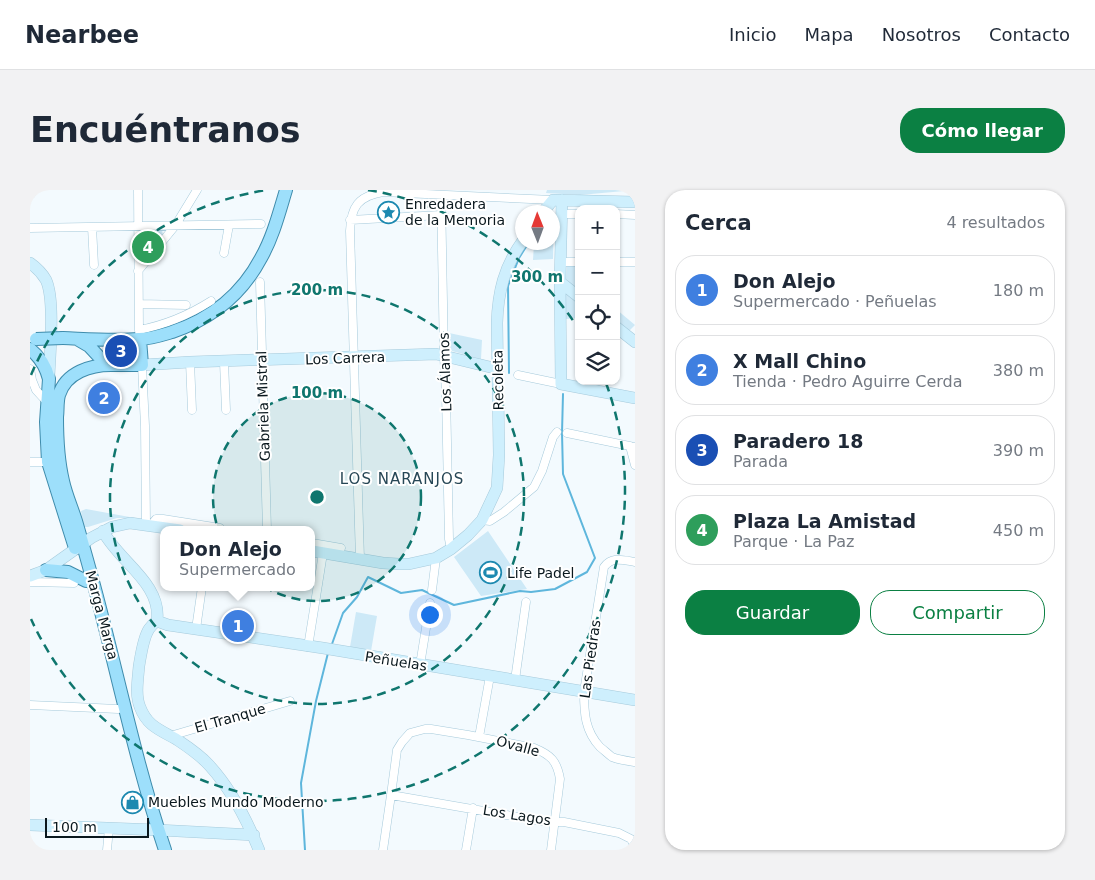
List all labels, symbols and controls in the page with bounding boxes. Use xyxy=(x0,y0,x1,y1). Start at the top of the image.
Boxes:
text: Nearbee xyxy=(25,21,139,49)
text: Inicio xyxy=(729,24,777,45)
text: Mapa xyxy=(805,24,854,45)
text: Nosotros xyxy=(882,24,961,45)
text: Contacto xyxy=(989,24,1070,45)
button: Cómo llegar xyxy=(900,108,1065,153)
text: Encuéntranos xyxy=(30,110,301,150)
place label: Enredadera de la Memoria xyxy=(405,196,505,228)
place icon: Enredadera de la Memoria xyxy=(377,200,401,224)
north arrow xyxy=(515,205,560,250)
map controls xyxy=(575,205,620,385)
button: + xyxy=(575,205,620,250)
text: Cerca xyxy=(685,211,752,235)
text: 4 resultados xyxy=(946,213,1045,232)
pin: 4 xyxy=(132,228,164,266)
button: − xyxy=(575,250,620,295)
text: 300 m xyxy=(511,268,563,286)
text: Don Alejo xyxy=(733,270,836,292)
text: 200 m xyxy=(291,281,343,299)
text: 1 xyxy=(696,281,708,300)
text: 180 m xyxy=(993,281,1044,300)
text: Supermercado · Peñuelas xyxy=(733,292,937,311)
button: locate xyxy=(575,295,620,340)
pin: 3 xyxy=(105,332,137,370)
street label: Los Álamos xyxy=(436,332,454,412)
button: layers xyxy=(575,340,620,385)
street label: Los Carrera xyxy=(305,349,385,367)
street label: Recoleta xyxy=(489,350,507,410)
text: X Mall Chino xyxy=(733,350,866,372)
street label: Gabriela Mistral xyxy=(253,351,273,461)
text: 2 xyxy=(696,361,708,380)
text: 380 m xyxy=(993,361,1044,380)
text: Tienda · Pedro Aguirre Cerda xyxy=(733,372,963,391)
pin: 2 xyxy=(88,379,120,417)
text: 100 m xyxy=(291,384,343,402)
text: Paradero 18 xyxy=(733,430,863,452)
text: 3 xyxy=(696,441,708,460)
text: 390 m xyxy=(993,441,1044,460)
text: Parada xyxy=(733,452,788,471)
district label: LOS NARANJOS xyxy=(340,470,464,488)
centre of rings xyxy=(308,488,326,506)
text: Plaza La Amistad xyxy=(733,510,916,532)
text: 4 xyxy=(696,521,708,540)
text: 450 m xyxy=(993,521,1044,540)
popup xyxy=(160,526,315,591)
text: Parque · La Paz xyxy=(733,532,854,551)
text: Don Alejo xyxy=(179,538,282,560)
text: Supermercado xyxy=(179,560,296,579)
sports icon: Life Padel xyxy=(479,561,503,585)
place label: Life Padel xyxy=(507,565,574,581)
street label: Marga Marga xyxy=(82,569,122,661)
button: Guardar xyxy=(685,590,860,635)
button: Compartir xyxy=(870,590,1045,635)
your location xyxy=(417,602,443,628)
pin: 1 xyxy=(222,607,254,645)
street label: Las Piedras xyxy=(577,619,603,699)
street label: Peñuelas xyxy=(364,648,428,674)
street label: El Tranque xyxy=(193,700,267,736)
street label: Ovalle xyxy=(495,733,541,759)
shop icon: Muebles Mundo Moderno xyxy=(120,790,144,814)
place label: Muebles Mundo Moderno xyxy=(148,794,324,810)
street label: Los Lagos xyxy=(482,802,552,828)
scale bar xyxy=(45,815,149,838)
text: 100 m xyxy=(52,819,97,835)

